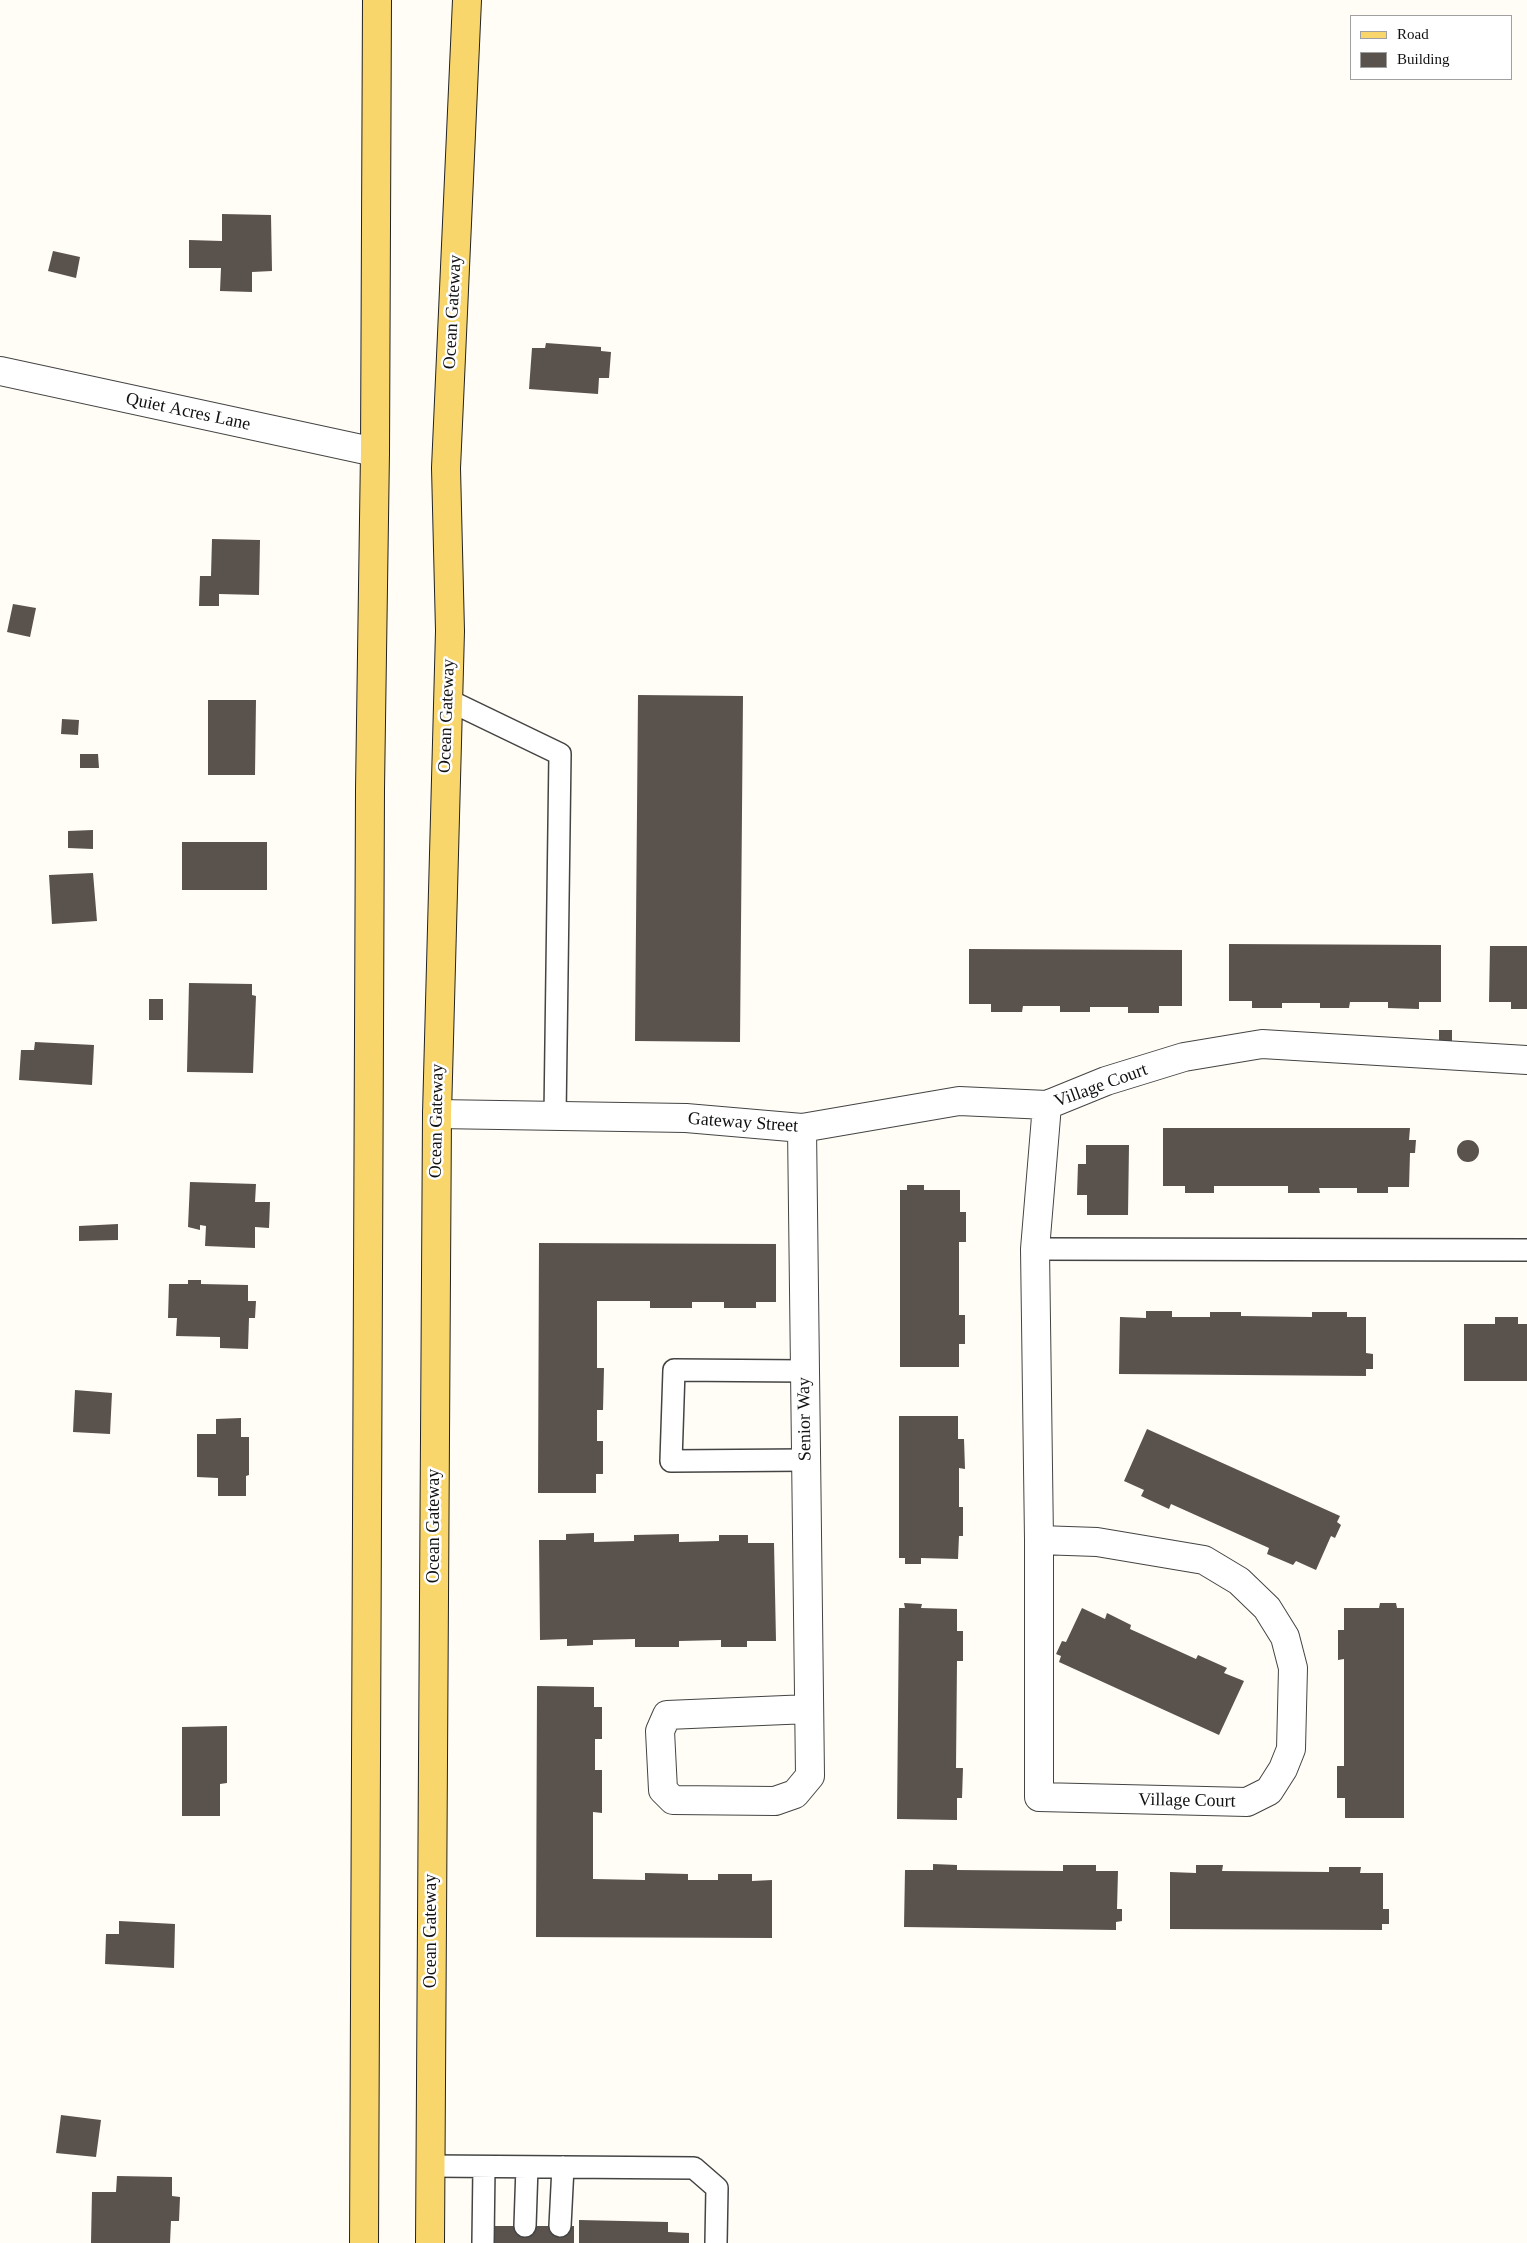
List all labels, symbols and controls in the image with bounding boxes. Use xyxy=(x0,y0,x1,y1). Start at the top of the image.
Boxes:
legend xyxy=(1350,15,1512,80)
text: Road xyxy=(1397,26,1429,42)
text: Building xyxy=(1397,51,1450,67)
street label: Ocean Gateway xyxy=(439,254,467,370)
street label: Quiet Acres Lane xyxy=(124,388,252,436)
street label: Ocean Gateway xyxy=(434,658,460,774)
street label: Village Court xyxy=(1052,1059,1150,1113)
street label: Ocean Gateway xyxy=(425,1064,449,1178)
street label: Gateway Street xyxy=(687,1108,799,1138)
street label: Senior Way xyxy=(793,1377,817,1461)
street label: Ocean Gateway xyxy=(423,1469,445,1583)
street label: Village Court xyxy=(1138,1789,1236,1813)
street label: Ocean Gateway xyxy=(420,1874,442,1988)

